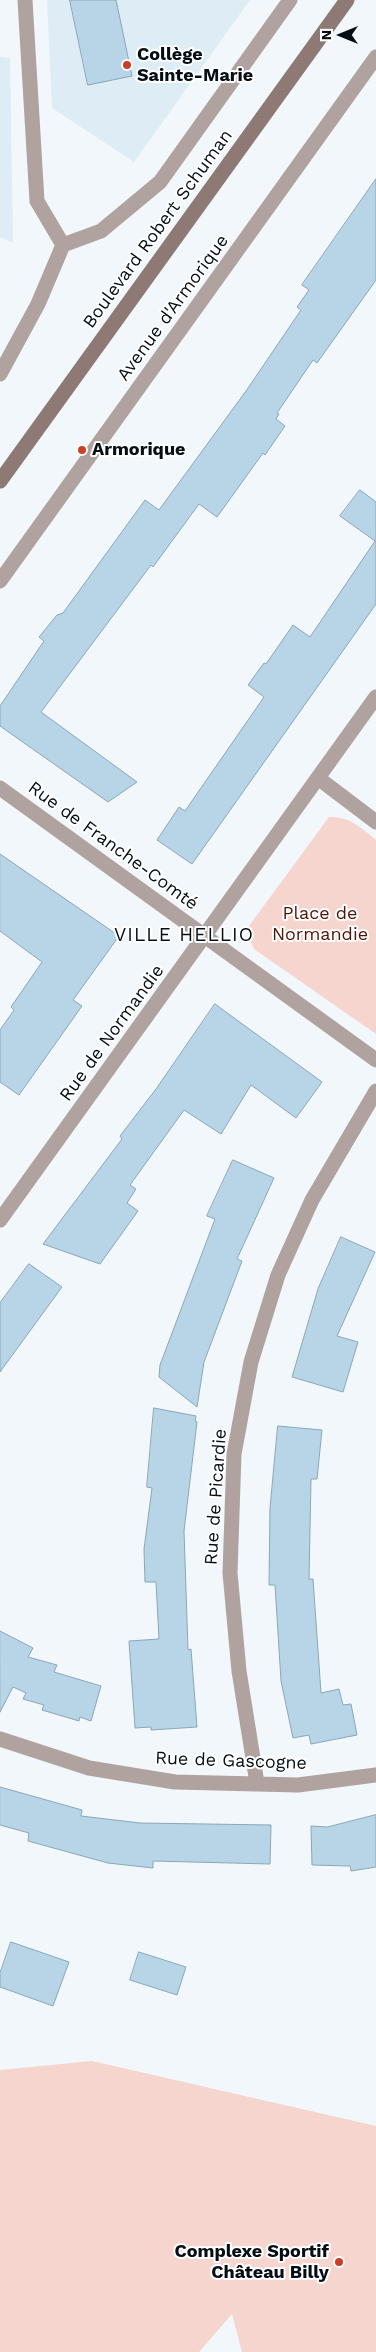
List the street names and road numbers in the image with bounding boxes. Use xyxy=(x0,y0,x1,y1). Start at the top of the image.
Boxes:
street label: Boulevard Robert Schuman xyxy=(79,126,237,332)
street label: Avenue d'Armorique xyxy=(113,231,233,385)
street label: Rue de Franche-Comté xyxy=(24,777,202,915)
street label: Rue de Normandie xyxy=(55,961,169,1105)
street label: Rue de Picardie xyxy=(200,1428,232,1566)
street label: Rue de Gascogne xyxy=(155,1748,307,1774)

